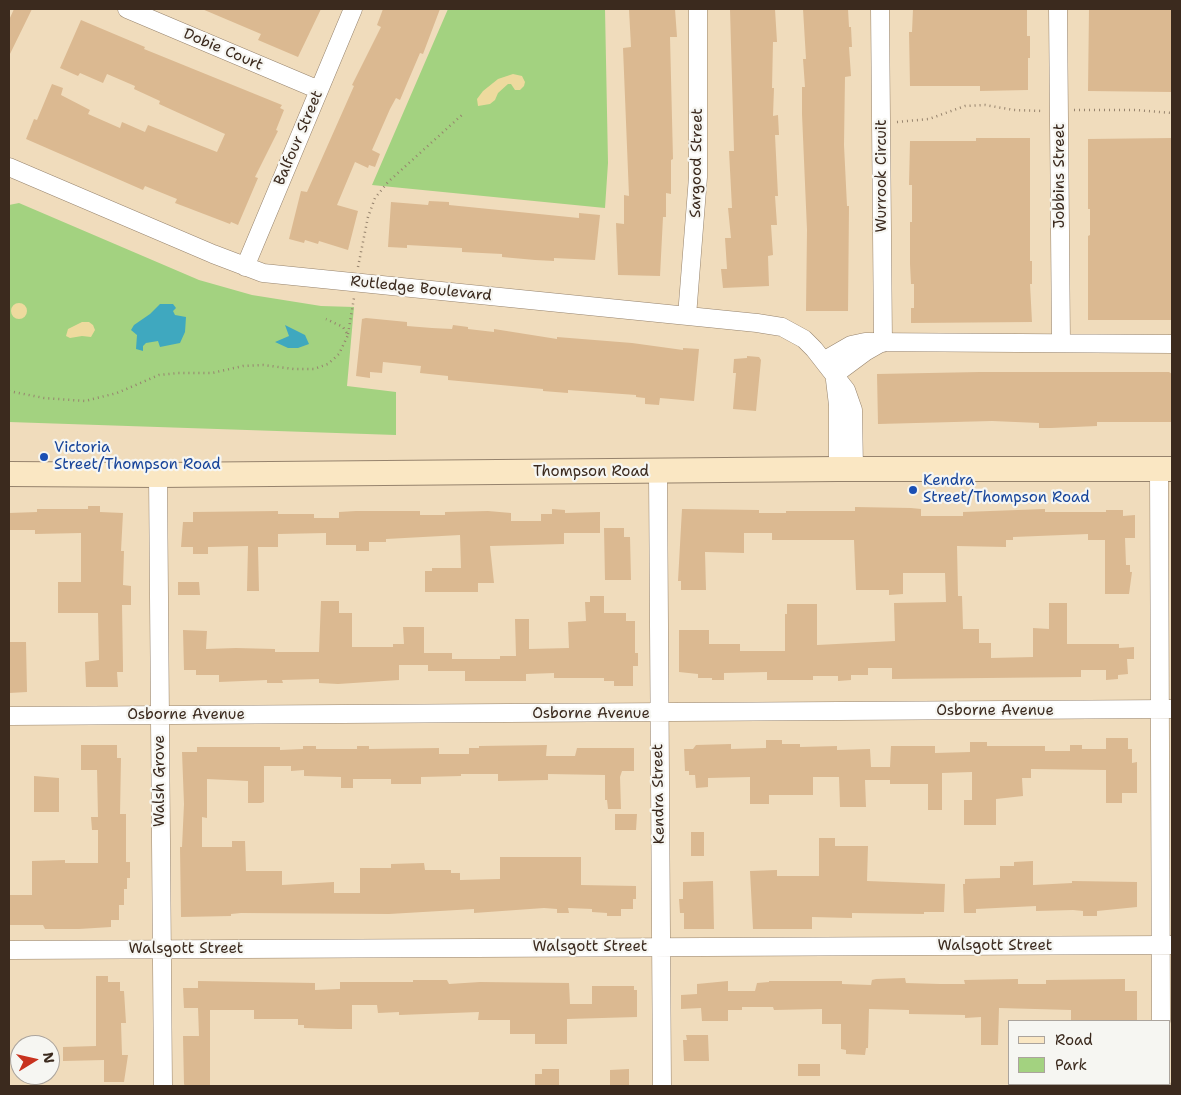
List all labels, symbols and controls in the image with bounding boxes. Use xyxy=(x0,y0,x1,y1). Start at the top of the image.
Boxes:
street label: Dobie Court xyxy=(180,25,266,75)
street label: Balfour Street xyxy=(271,88,327,188)
street label: Sargood Street xyxy=(687,108,707,218)
street label: Wurrook Circuit xyxy=(873,120,891,232)
street label: Jobbins Street xyxy=(1051,123,1069,229)
street label: Rutledge Boulevard xyxy=(350,273,492,305)
place label: Victoria Street/Thompson Road xyxy=(54,439,221,474)
marker: Victoria Street/Thompson Road xyxy=(38,451,50,463)
street label: Thompson Road xyxy=(533,463,649,481)
place label: Kendra Street/Thompson Road xyxy=(923,472,1090,507)
marker: Kendra Street/Thompson Road xyxy=(907,484,919,496)
street label: Osborne Avenue xyxy=(936,702,1054,720)
street label: Osborne Avenue xyxy=(532,705,650,723)
street label: Osborne Avenue xyxy=(127,706,245,724)
street label: Walsh Grove xyxy=(151,735,169,827)
street label: Kendra Street xyxy=(649,744,669,844)
street label: Walsgott Street xyxy=(938,937,1052,955)
street label: Walsgott Street xyxy=(533,938,647,956)
street label: Walsgott Street xyxy=(129,940,243,958)
legend xyxy=(1008,1020,1171,1085)
text: Road xyxy=(1055,1030,1093,1050)
north arrow xyxy=(10,1035,60,1085)
text: N xyxy=(39,1051,59,1065)
text: Park xyxy=(1055,1055,1087,1075)

